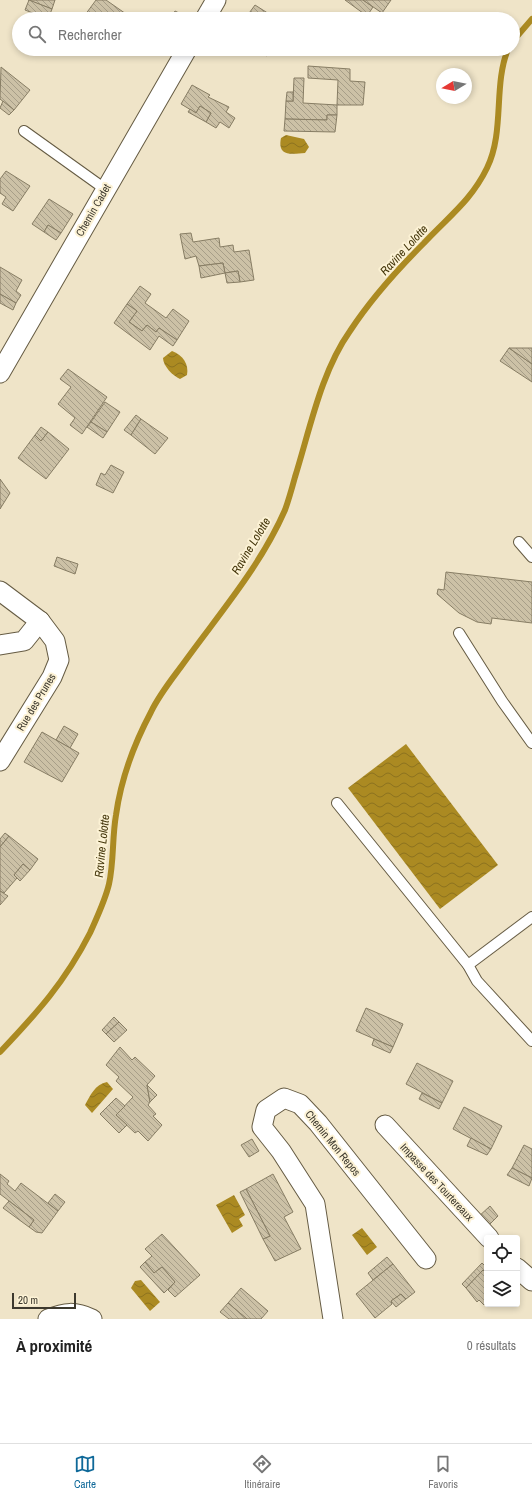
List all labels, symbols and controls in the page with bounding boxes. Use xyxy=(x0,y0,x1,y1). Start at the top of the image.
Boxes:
search box xyxy=(12,12,520,56)
icon: search xyxy=(26,23,48,45)
text: Rechercher xyxy=(58,24,122,45)
north arrow xyxy=(436,68,472,104)
street label: Chemin Cadet xyxy=(72,181,114,239)
water label: Ravine Lolotte xyxy=(377,221,432,279)
water label: Ravine Lolotte xyxy=(228,514,274,577)
street label: Rue des Prunes xyxy=(13,670,59,733)
water label: Ravine Lolotte xyxy=(91,813,113,878)
street label: Chemin Mon Repos xyxy=(302,1107,364,1179)
street label: Impasse des Tourtereaux xyxy=(397,1140,477,1224)
map controls xyxy=(484,1235,520,1307)
button: locate xyxy=(484,1235,520,1271)
button: layers xyxy=(484,1271,520,1307)
scale bar xyxy=(12,1291,76,1310)
text: 20 m xyxy=(18,1293,38,1307)
text: À proximité xyxy=(16,1334,92,1357)
text: 0 résultats xyxy=(467,1337,516,1354)
tab: Carte xyxy=(74,1453,96,1491)
tab: Itinéraire xyxy=(244,1453,280,1491)
tab: Favoris xyxy=(428,1453,458,1491)

